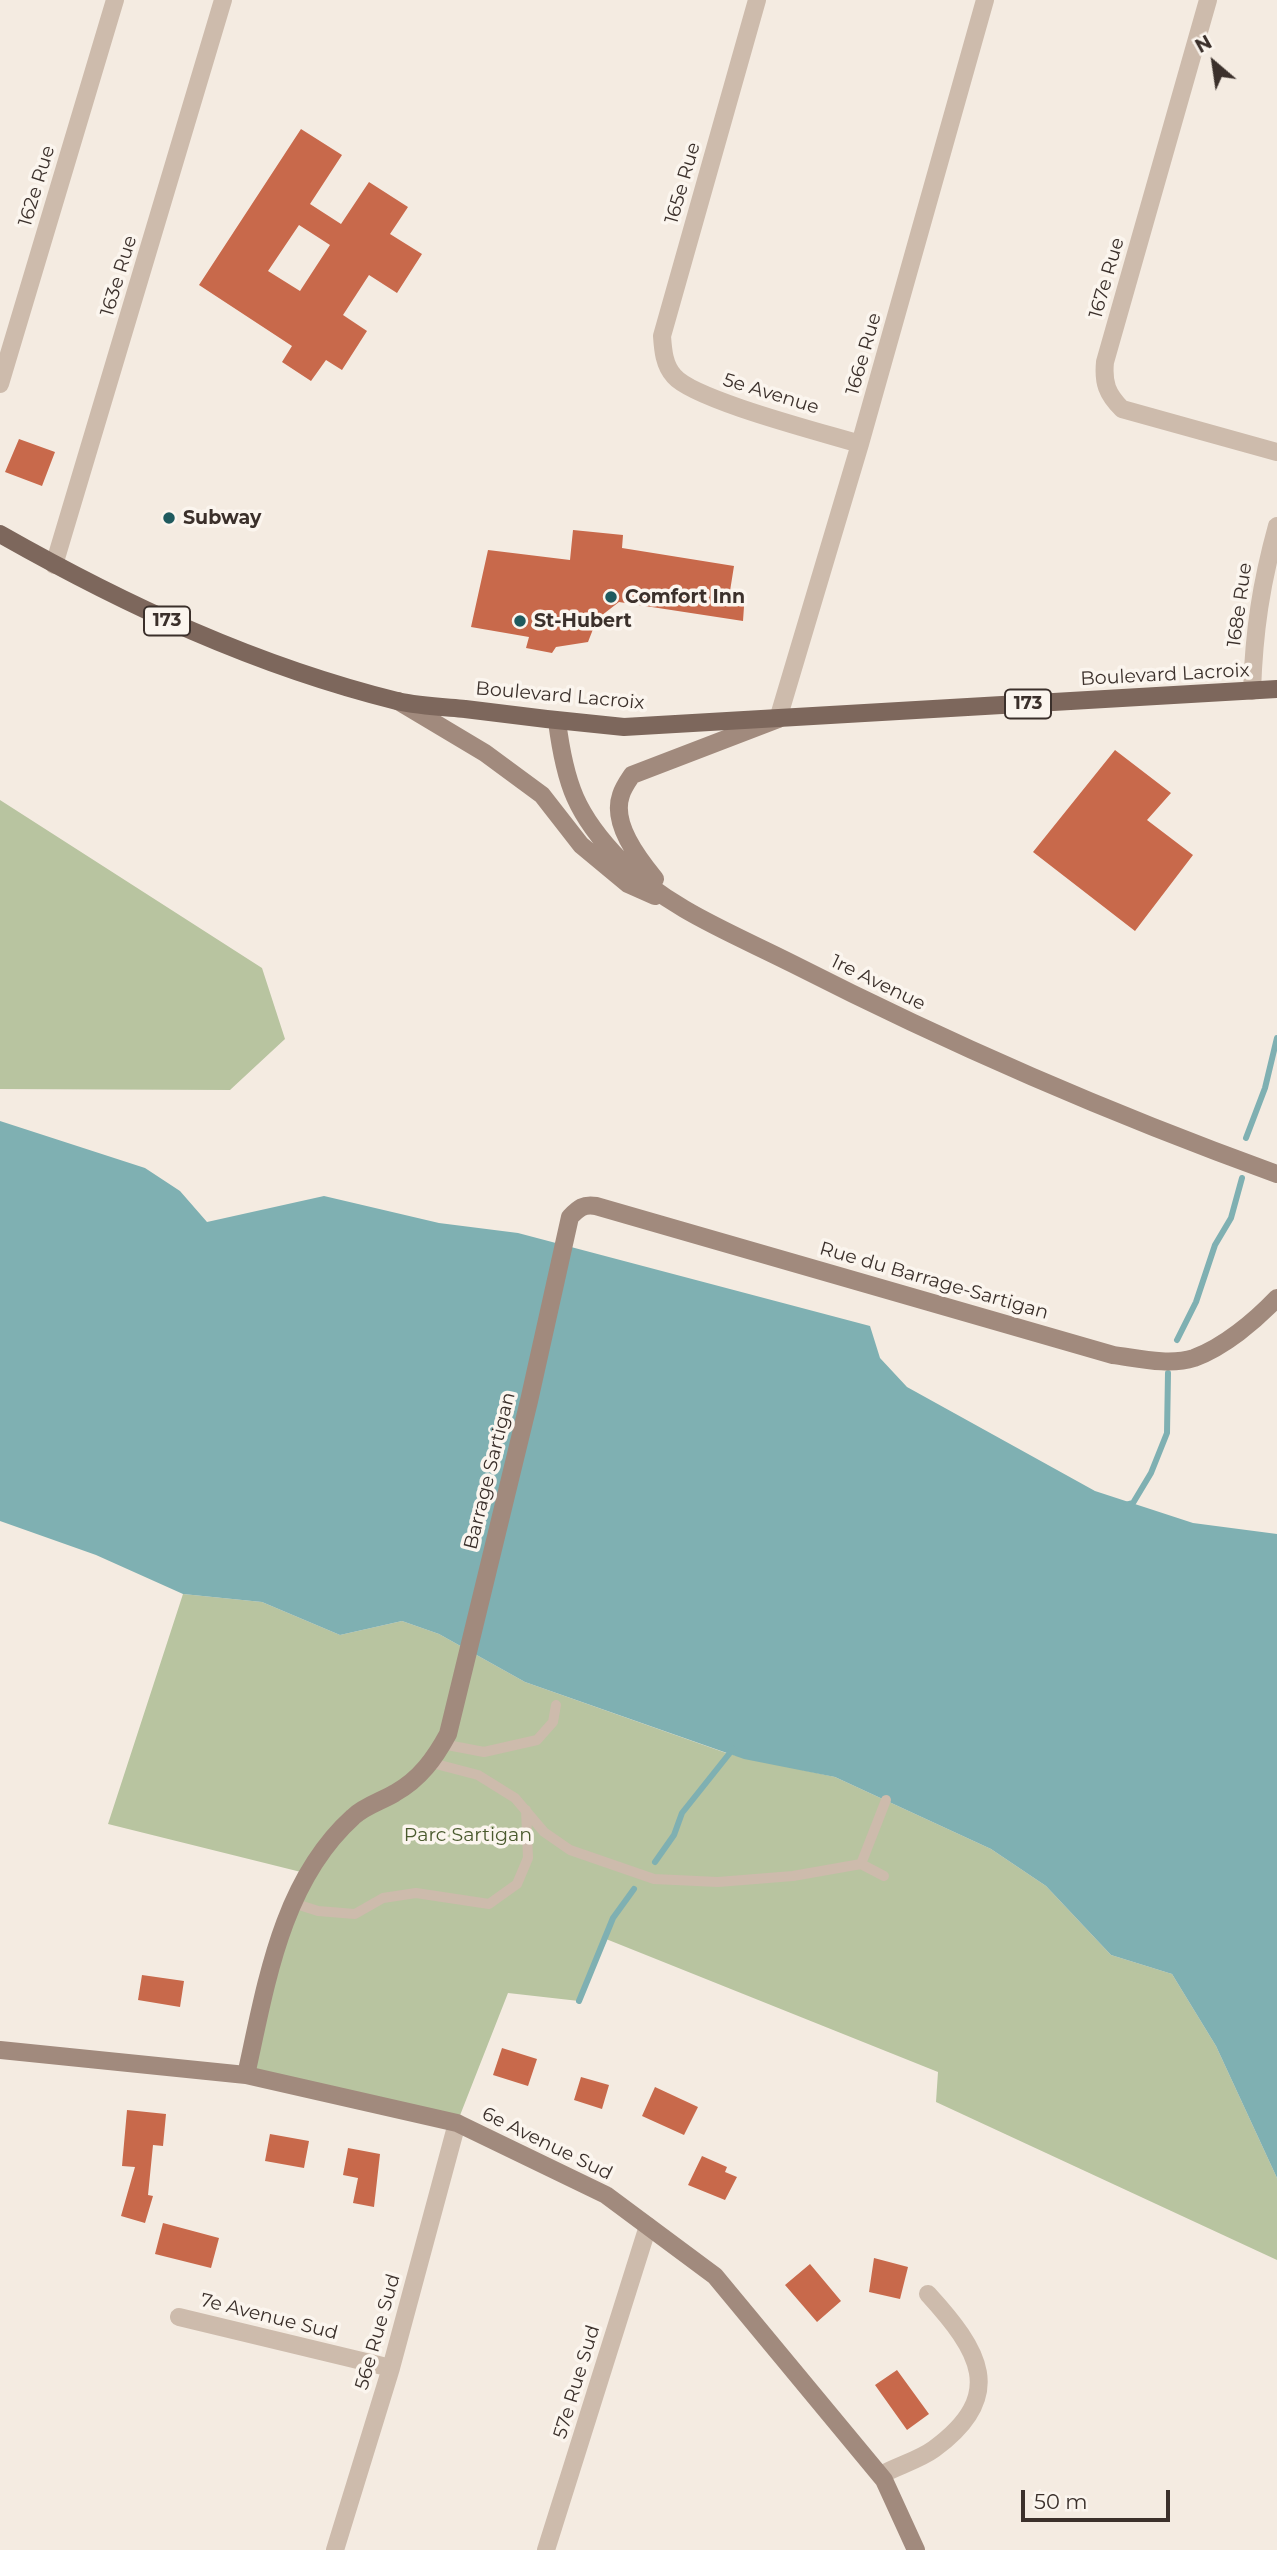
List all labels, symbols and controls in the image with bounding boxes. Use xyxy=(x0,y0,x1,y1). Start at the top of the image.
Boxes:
north arrow xyxy=(1179,28,1249,98)
text: N xyxy=(1191,30,1216,58)
street label: 165e Rue xyxy=(661,140,705,226)
street label: 162e Rue xyxy=(14,143,60,229)
street label: 163e Rue xyxy=(96,233,142,319)
street label: 167e Rue xyxy=(1085,235,1129,321)
street label: 166e Rue xyxy=(841,310,887,398)
street label: 5e Avenue xyxy=(720,369,822,419)
place label: Subway xyxy=(183,507,261,529)
marker: Subway xyxy=(161,510,177,526)
street label: 168e Rue xyxy=(1223,561,1257,649)
place label: Comfort Inn xyxy=(625,586,745,608)
marker: Comfort Inn xyxy=(603,589,619,605)
road number: 173 xyxy=(144,606,190,636)
place label: St-Hubert xyxy=(534,610,632,632)
marker: St-Hubert xyxy=(512,613,528,629)
street label: Boulevard Lacroix xyxy=(1080,659,1250,691)
street label: Boulevard Lacroix xyxy=(475,677,645,715)
road number: 173 xyxy=(1005,690,1051,718)
street label: 1re Avenue xyxy=(827,950,929,1016)
street label: Rue du Barrage-Sartigan xyxy=(817,1237,1051,1325)
street label: Barrage Sartigan xyxy=(459,1390,521,1552)
park label: Parc Sartigan xyxy=(404,1824,532,1846)
street label: 6e Avenue Sud xyxy=(478,2103,616,2185)
street label: 56e Rue Sud xyxy=(351,2272,405,2392)
street label: 7e Avenue Sud xyxy=(198,2289,340,2345)
street label: 57e Rue Sud xyxy=(549,2322,605,2442)
scale bar xyxy=(1025,2476,1174,2520)
text: 50 m xyxy=(1034,2489,1088,2514)

